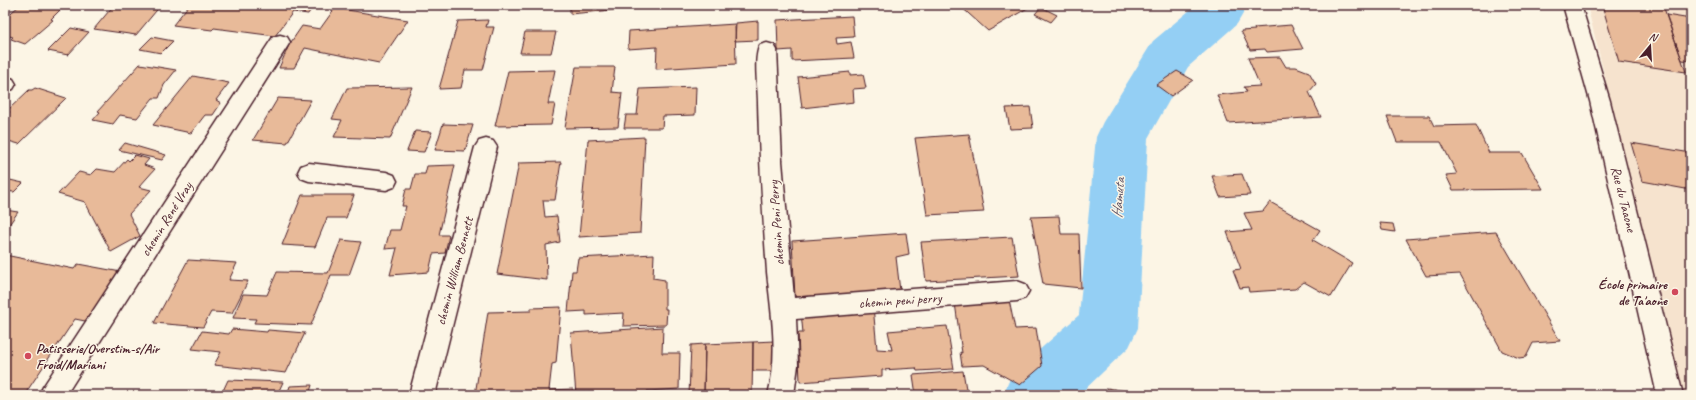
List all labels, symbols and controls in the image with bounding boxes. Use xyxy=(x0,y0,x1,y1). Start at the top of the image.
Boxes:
north arrow xyxy=(1630,26,1670,66)
text: N xyxy=(1648,29,1661,45)
street label: Rue du Taaone xyxy=(1607,165,1640,235)
water label: Hamuta xyxy=(1108,176,1130,219)
street label: chemin René Vray xyxy=(137,178,197,260)
street label: chemin Peni Perry xyxy=(765,179,788,266)
street label: chemin William Bennett xyxy=(432,214,477,327)
place label: École primaire de Ta'aone xyxy=(1598,276,1668,309)
marker: École primaire de Ta'aone xyxy=(1670,287,1680,297)
street label: chemin peni perry xyxy=(858,289,943,312)
place label: Patisserie/Overstim-s/Air Froid/Mariani xyxy=(36,340,161,373)
marker: Patisserie/Overstim-s/Air Froid/Mariani xyxy=(23,351,33,361)

